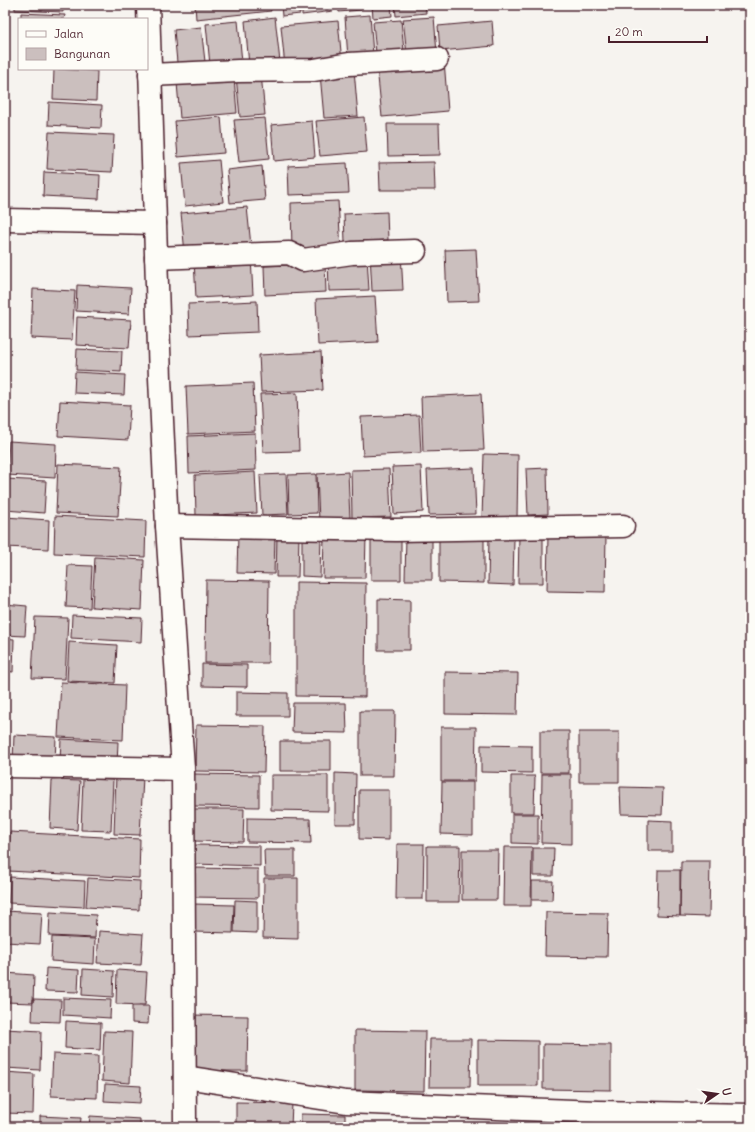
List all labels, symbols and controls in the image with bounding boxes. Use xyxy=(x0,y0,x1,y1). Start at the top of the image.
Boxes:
legend xyxy=(18,18,148,70)
scale bar xyxy=(609,18,707,44)
text: 20 m xyxy=(615,24,643,39)
text: Jalan xyxy=(54,26,83,41)
text: Bangunan xyxy=(54,46,110,61)
north arrow xyxy=(697,1074,737,1114)
text: U xyxy=(719,1087,734,1097)

